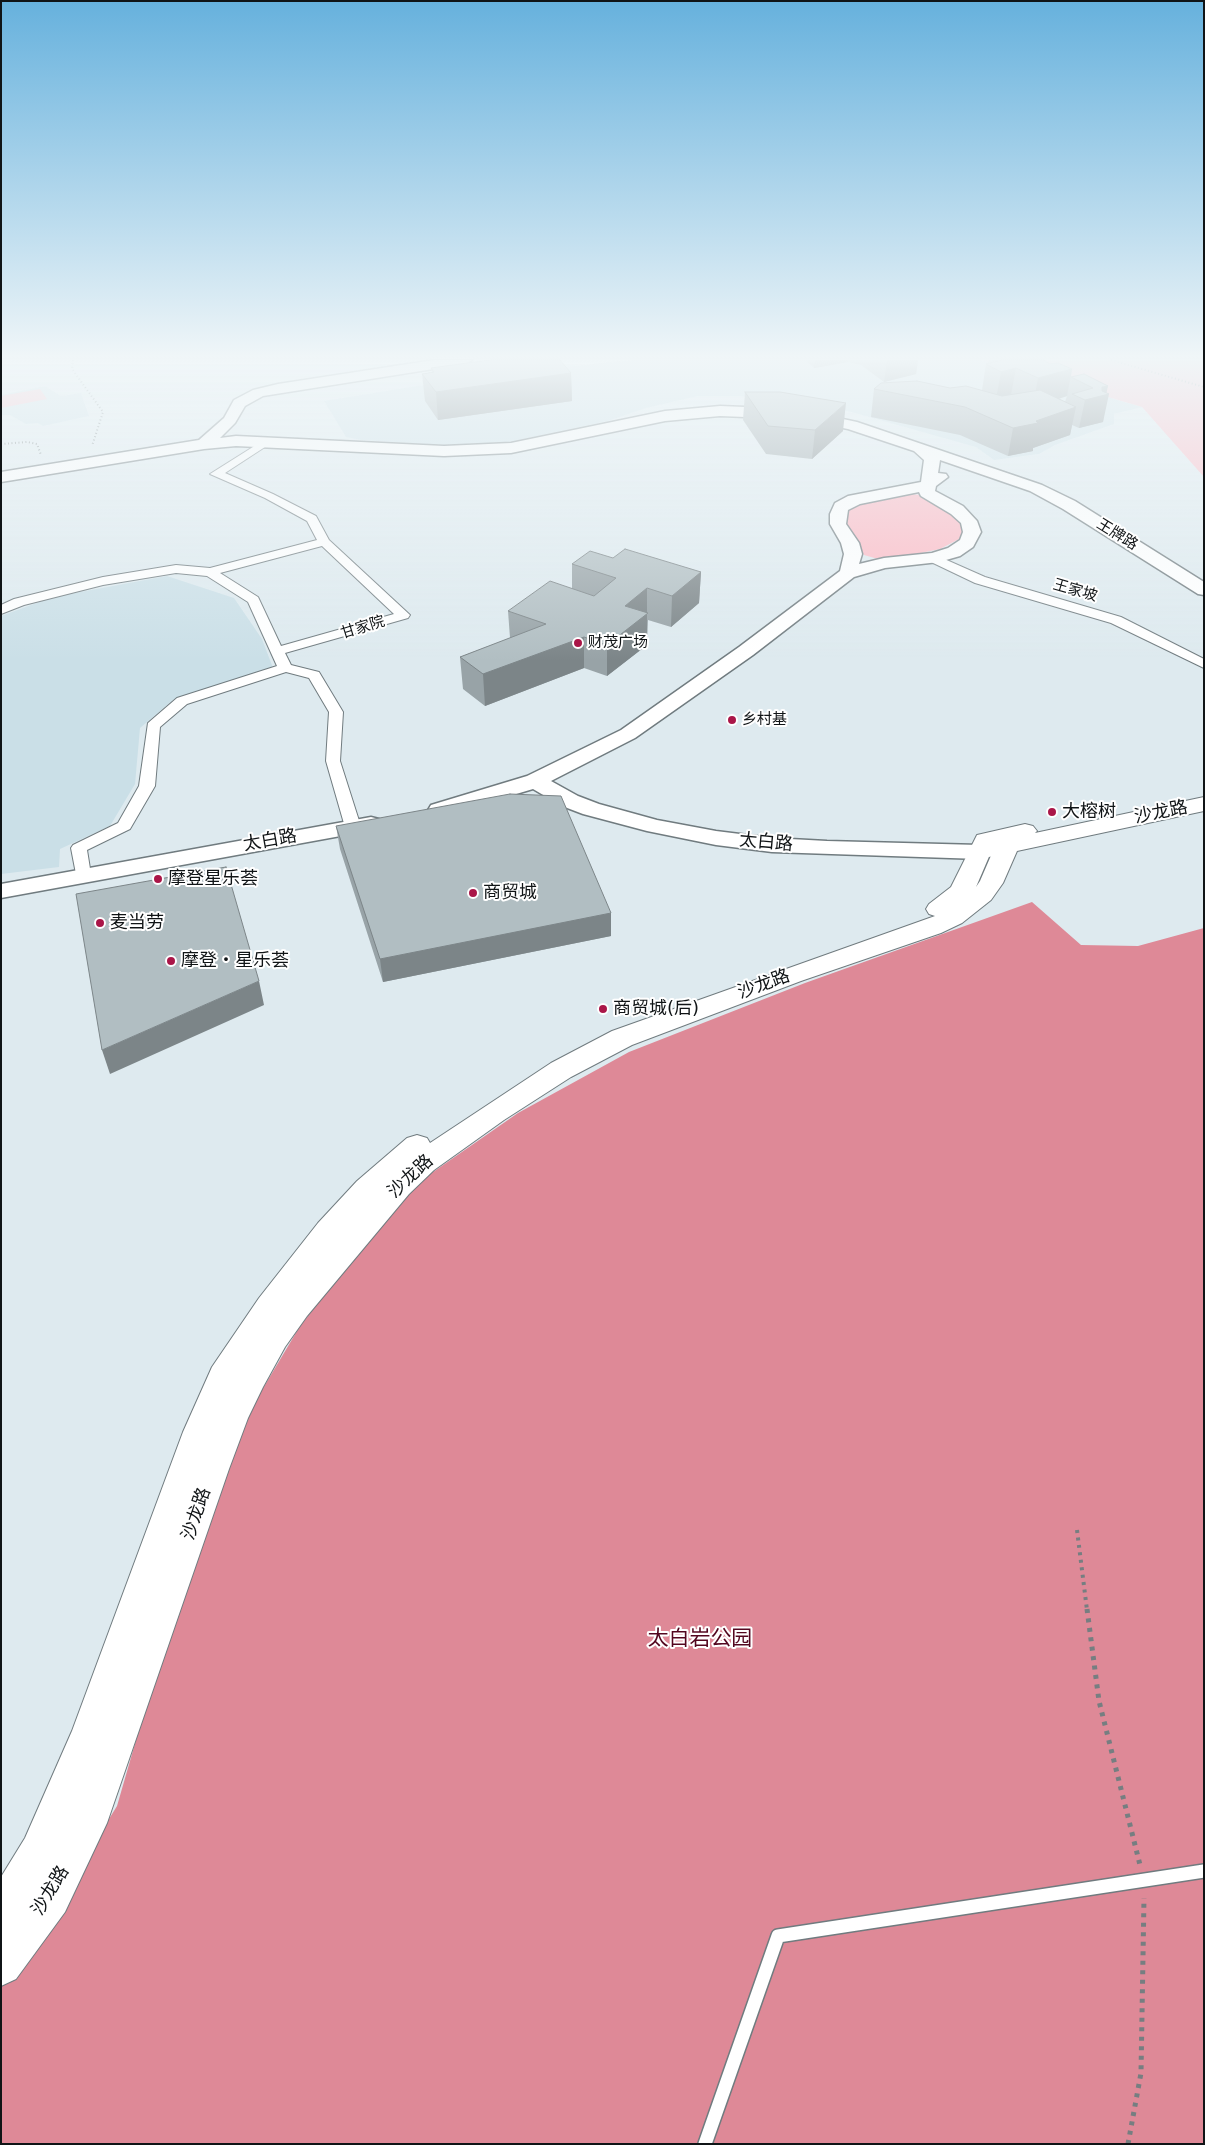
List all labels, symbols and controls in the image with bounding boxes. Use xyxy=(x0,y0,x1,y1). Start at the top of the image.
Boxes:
street label: 王牌路 xyxy=(1093,515,1141,555)
street label: 王家坡 xyxy=(1051,576,1099,606)
street label: 甘家院 xyxy=(339,613,387,643)
place label: 财茂广场 xyxy=(588,634,648,652)
marker: 财茂广场 xyxy=(572,637,584,649)
place label: 乡村基 xyxy=(742,711,787,729)
marker: 乡村基 xyxy=(726,714,738,726)
street label: 沙龙路 xyxy=(1132,797,1190,829)
place label: 大榕树 xyxy=(1062,801,1116,823)
marker: 大榕树 xyxy=(1046,806,1058,818)
street label: 太白路 xyxy=(242,826,298,856)
street label: 太白路 xyxy=(738,830,794,856)
place label: 摩登星乐荟 xyxy=(168,868,258,890)
marker: 摩登星乐荟 xyxy=(152,873,164,885)
place label: 商贸城 xyxy=(483,882,537,904)
marker: 商贸城 xyxy=(467,887,479,899)
place label: 麦当劳 xyxy=(110,912,164,934)
marker: 麦当劳 xyxy=(94,917,106,929)
place label: 摩登・星乐荟 xyxy=(181,950,289,972)
marker: 摩登・星乐荟 xyxy=(165,955,177,967)
street label: 沙龙路 xyxy=(735,966,793,1004)
place label: 商贸城(后) xyxy=(613,998,699,1020)
marker: 商贸城(后) xyxy=(597,1003,609,1015)
street label: 沙龙路 xyxy=(384,1151,438,1203)
street label: 沙龙路 xyxy=(178,1485,216,1543)
park label: 太白岩公园 xyxy=(648,1627,752,1653)
street label: 沙龙路 xyxy=(28,1862,74,1920)

